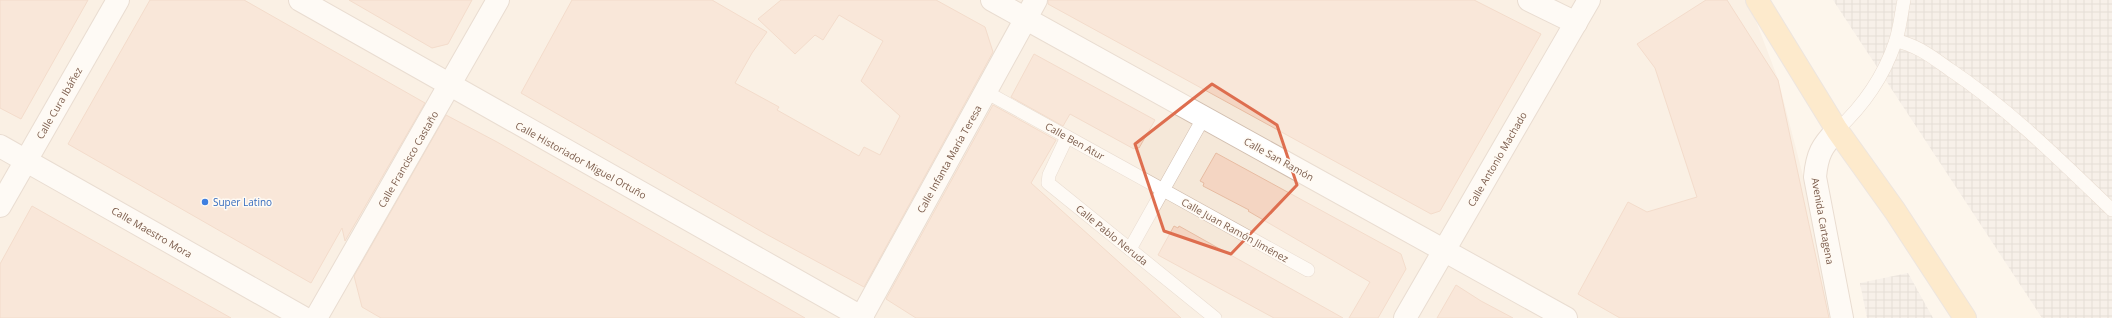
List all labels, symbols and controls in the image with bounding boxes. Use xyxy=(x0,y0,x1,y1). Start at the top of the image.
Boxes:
street label: Calle Cura Ibáñez xyxy=(33,64,85,141)
street label: Calle Infanta María Teresa xyxy=(913,103,985,215)
street label: Calle Francisco Castaño xyxy=(375,108,441,210)
street label: Calle Antonio Machado xyxy=(1464,109,1530,209)
street label: Calle Historiador Miguel Ortuño xyxy=(513,118,649,202)
street label: Calle Ben Atur xyxy=(1043,119,1107,163)
street label: Calle San Ramón xyxy=(1241,134,1317,184)
street label: Avenida Cartagena xyxy=(1808,177,1838,265)
place label: Super Latino xyxy=(213,195,272,209)
street label: Calle Juan Ramón Jiménez xyxy=(1179,195,1291,265)
marker: Super Latino xyxy=(200,197,210,207)
street label: Calle Pablo Neruda xyxy=(1073,202,1151,268)
street label: Calle Maestro Mora xyxy=(109,203,195,261)

